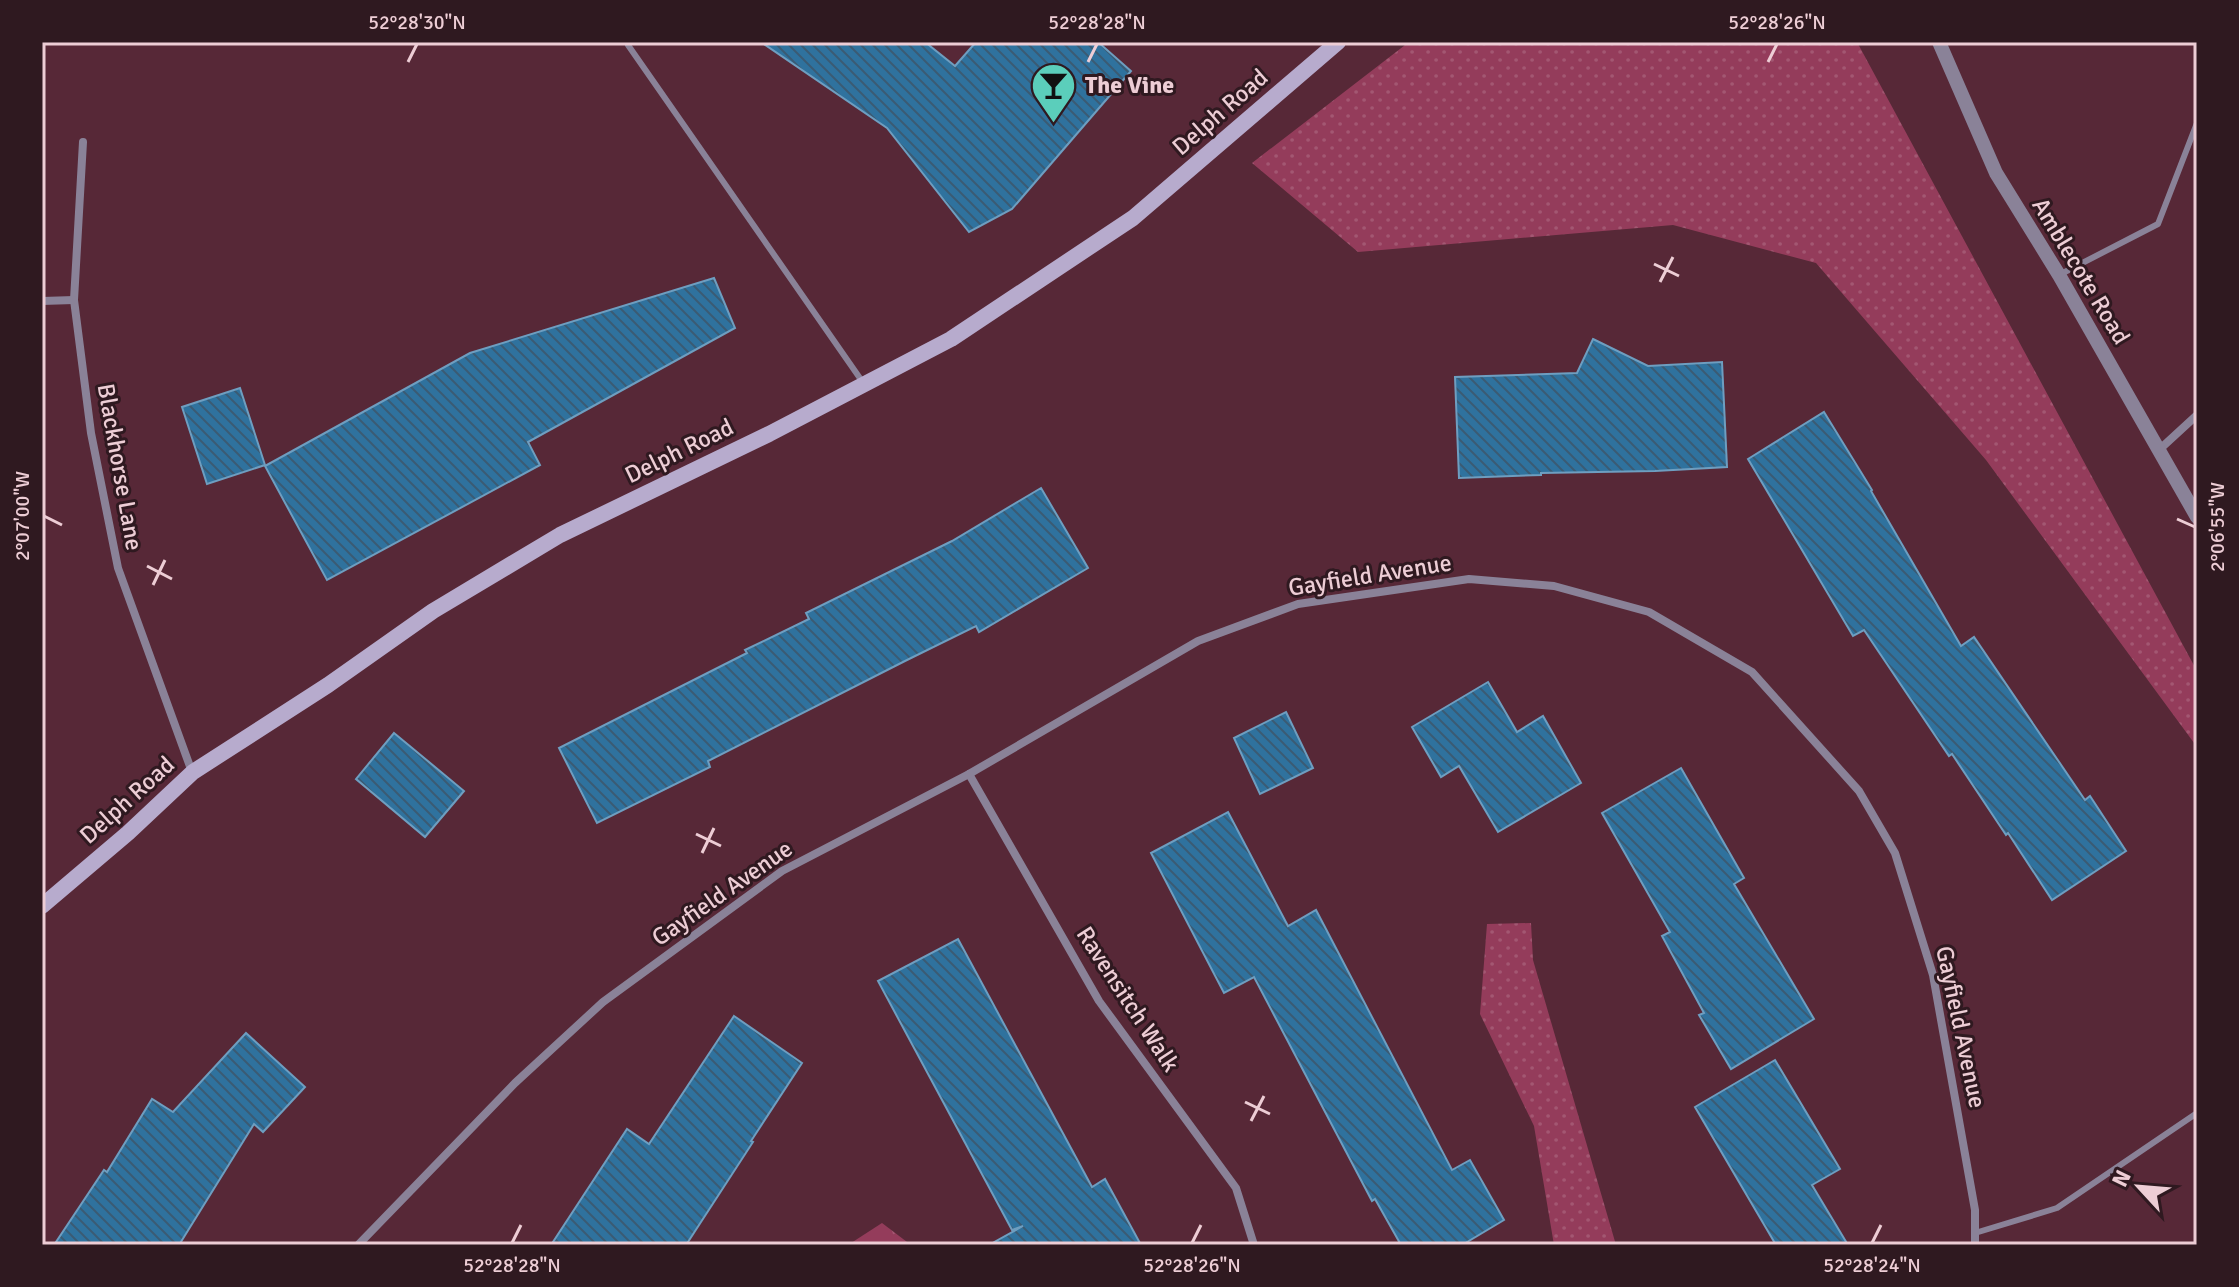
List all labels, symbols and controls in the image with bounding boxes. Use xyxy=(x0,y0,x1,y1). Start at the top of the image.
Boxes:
text: 52°28'30"N xyxy=(368,10,466,35)
text: 52°28'28"N xyxy=(1048,10,1146,35)
text: 52°28'26"N xyxy=(1728,10,1826,35)
bar icon: The Vine xyxy=(1030,61,1078,124)
street label: Delph Road xyxy=(1166,62,1274,162)
place label: The Vine xyxy=(1085,70,1174,100)
street label: Amblecote Road xyxy=(2026,192,2136,350)
street label: Blackhorse Lane xyxy=(91,381,149,553)
street label: Delph Road xyxy=(620,412,738,490)
text: 2°07'00"W xyxy=(10,471,35,561)
text: 2°06'55"W xyxy=(2205,482,2230,572)
street label: Gayfield Avenue xyxy=(1286,547,1454,603)
street label: Delph Road xyxy=(73,750,181,850)
street label: Gayfield Avenue xyxy=(646,833,798,953)
street label: Ravensitch Walk xyxy=(1070,921,1186,1077)
street label: Gayfield Avenue xyxy=(1929,943,1993,1111)
north arrow xyxy=(2099,1147,2179,1227)
text: N xyxy=(2106,1166,2137,1191)
text: 52°28'28"N xyxy=(463,1253,561,1278)
text: 52°28'26"N xyxy=(1143,1253,1241,1278)
text: 52°28'24"N xyxy=(1823,1253,1921,1278)

